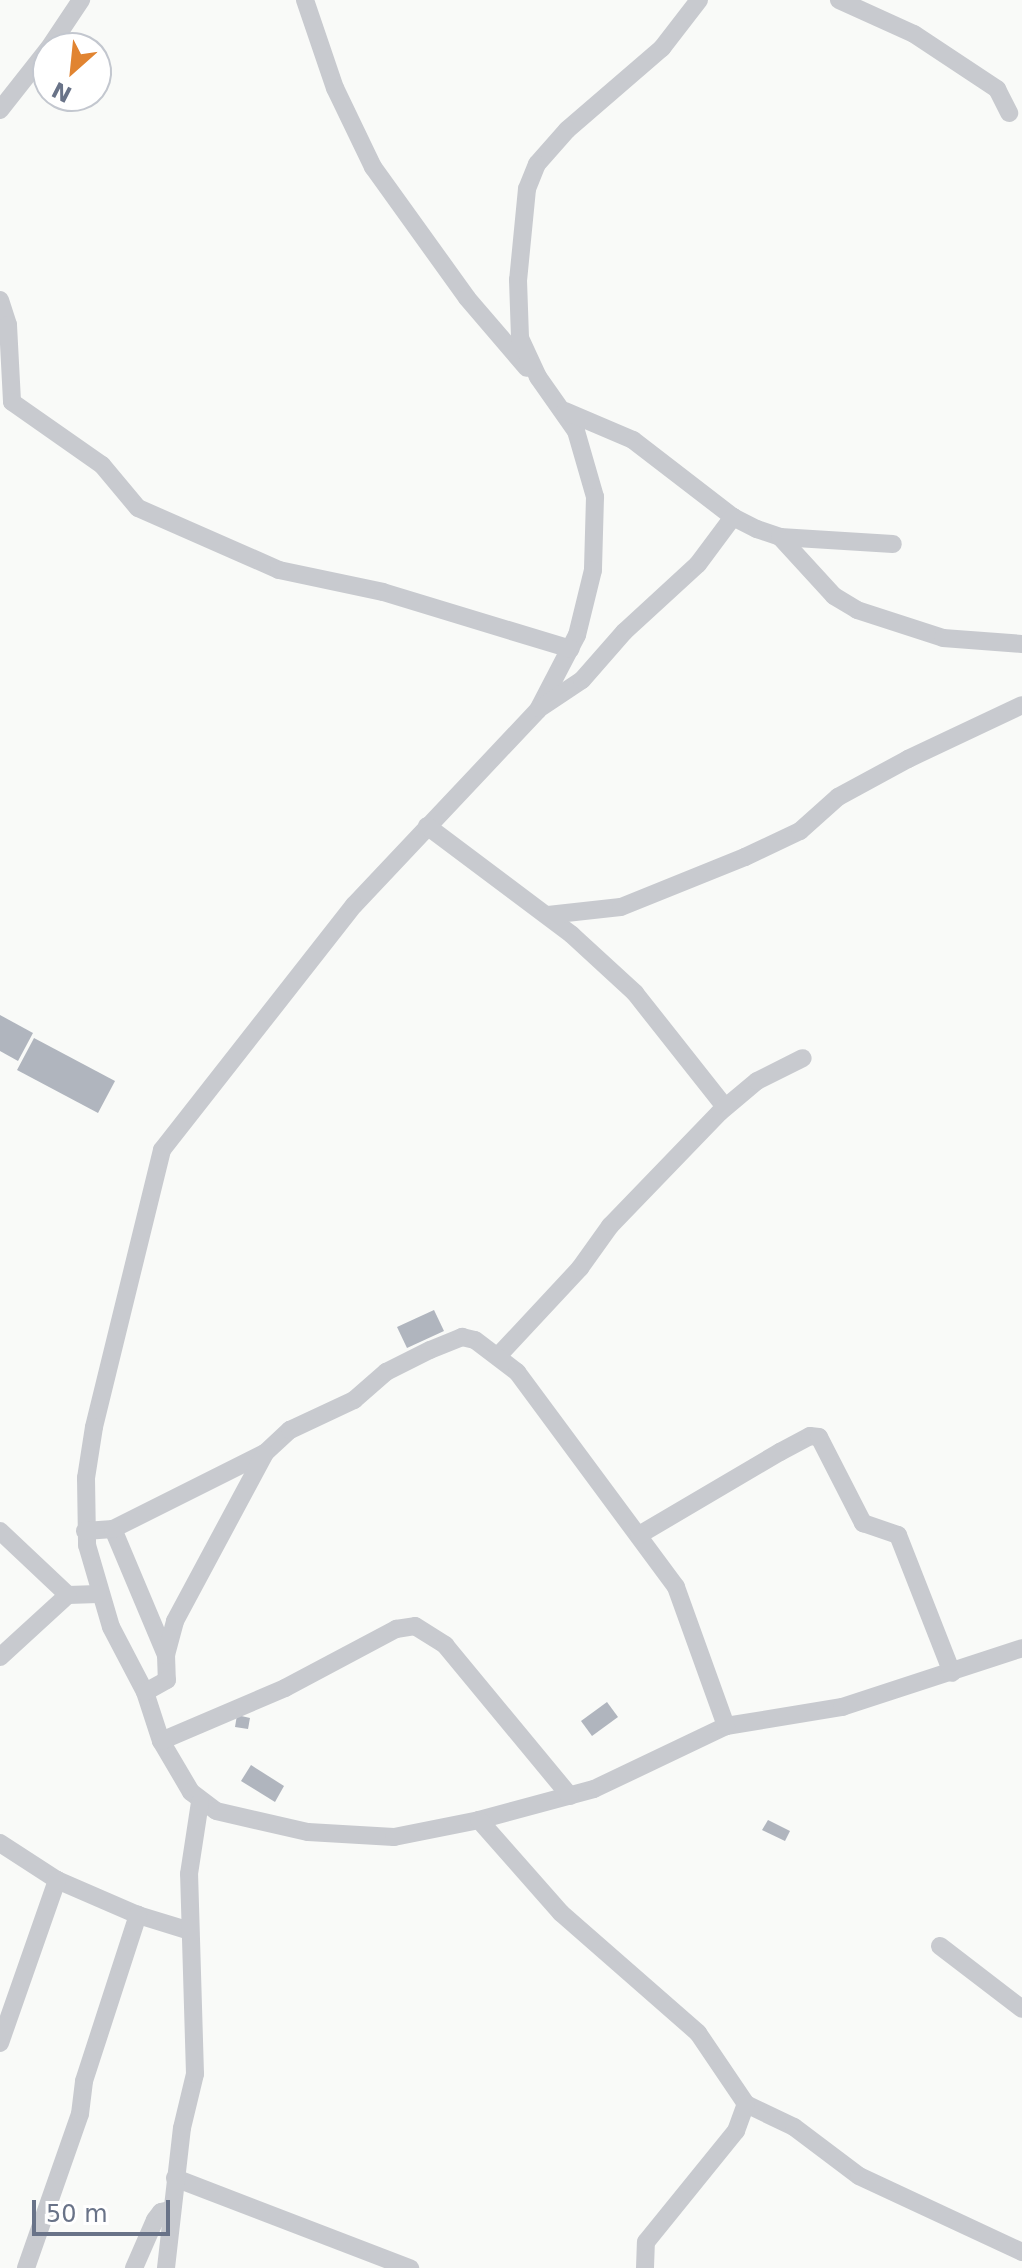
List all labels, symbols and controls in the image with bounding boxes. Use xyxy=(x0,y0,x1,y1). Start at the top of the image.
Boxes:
north arrow xyxy=(32,32,112,112)
text: N xyxy=(48,77,76,107)
scale bar xyxy=(36,2184,174,2234)
text: 50 m xyxy=(46,2200,108,2228)

